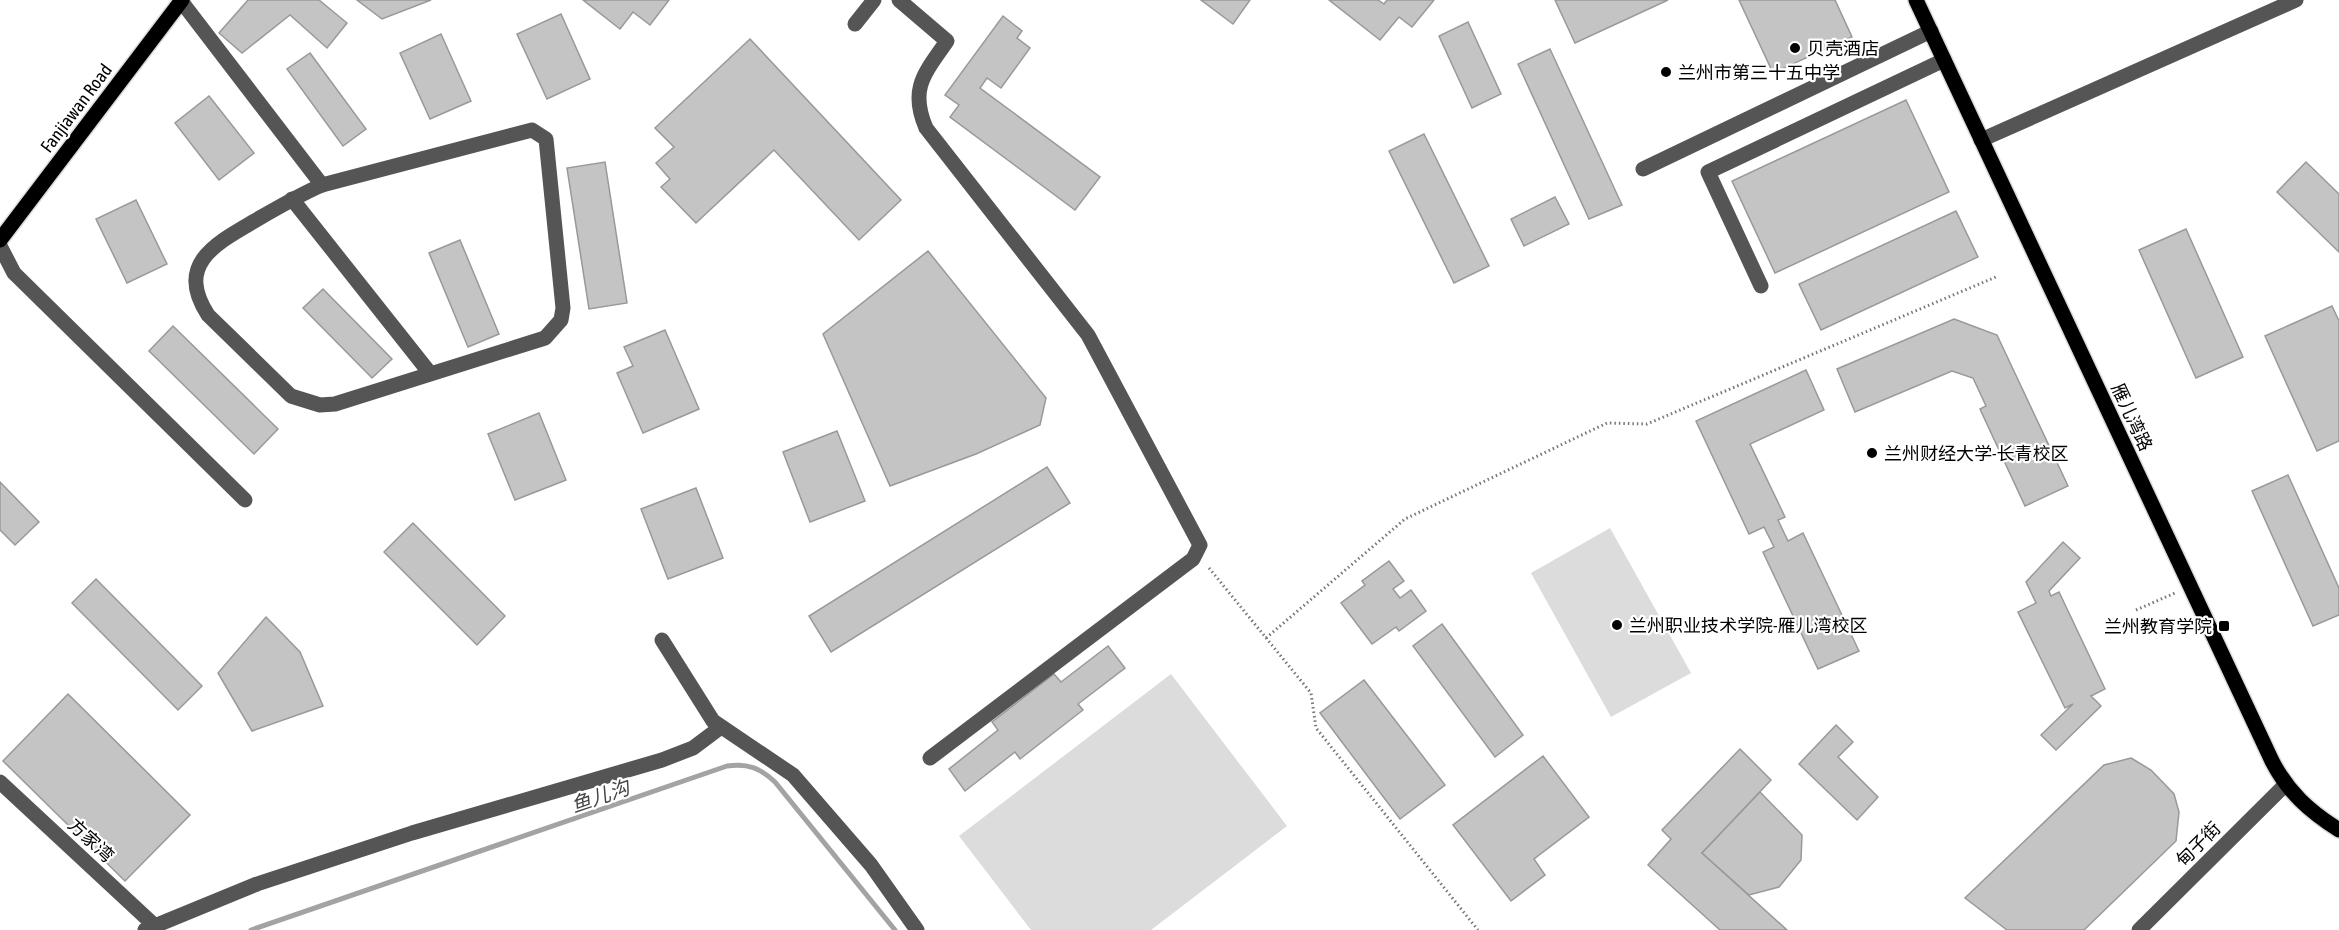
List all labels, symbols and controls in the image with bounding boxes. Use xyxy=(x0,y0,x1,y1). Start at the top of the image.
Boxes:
place label: 贝壳酒店 xyxy=(1807,38,1879,59)
marker: 贝壳酒店 xyxy=(1788,41,1802,55)
street label: Fanjiawan Road xyxy=(36,60,116,156)
place label: 兰州市第三十五中学 xyxy=(1678,62,1840,83)
marker: 兰州市第三十五中学 xyxy=(1659,65,1673,79)
street label: 雁儿湾路 xyxy=(2107,380,2157,454)
place label: 兰州财经大学-长青校区 xyxy=(1884,443,2069,464)
marker: 兰州财经大学-长青校区 xyxy=(1865,446,1879,460)
place label: 兰州职业技术学院-雁儿湾校区 xyxy=(1629,615,1868,636)
place label: 兰州教育学院 xyxy=(2104,616,2212,637)
marker: 兰州职业技术学院-雁儿湾校区 xyxy=(1610,618,1624,632)
marker: 兰州教育学院 xyxy=(2217,619,2231,633)
water label: 鱼儿沟 xyxy=(568,775,634,817)
street label: 方家湾 xyxy=(64,814,118,866)
street label: 甸子街 xyxy=(2171,817,2225,871)

